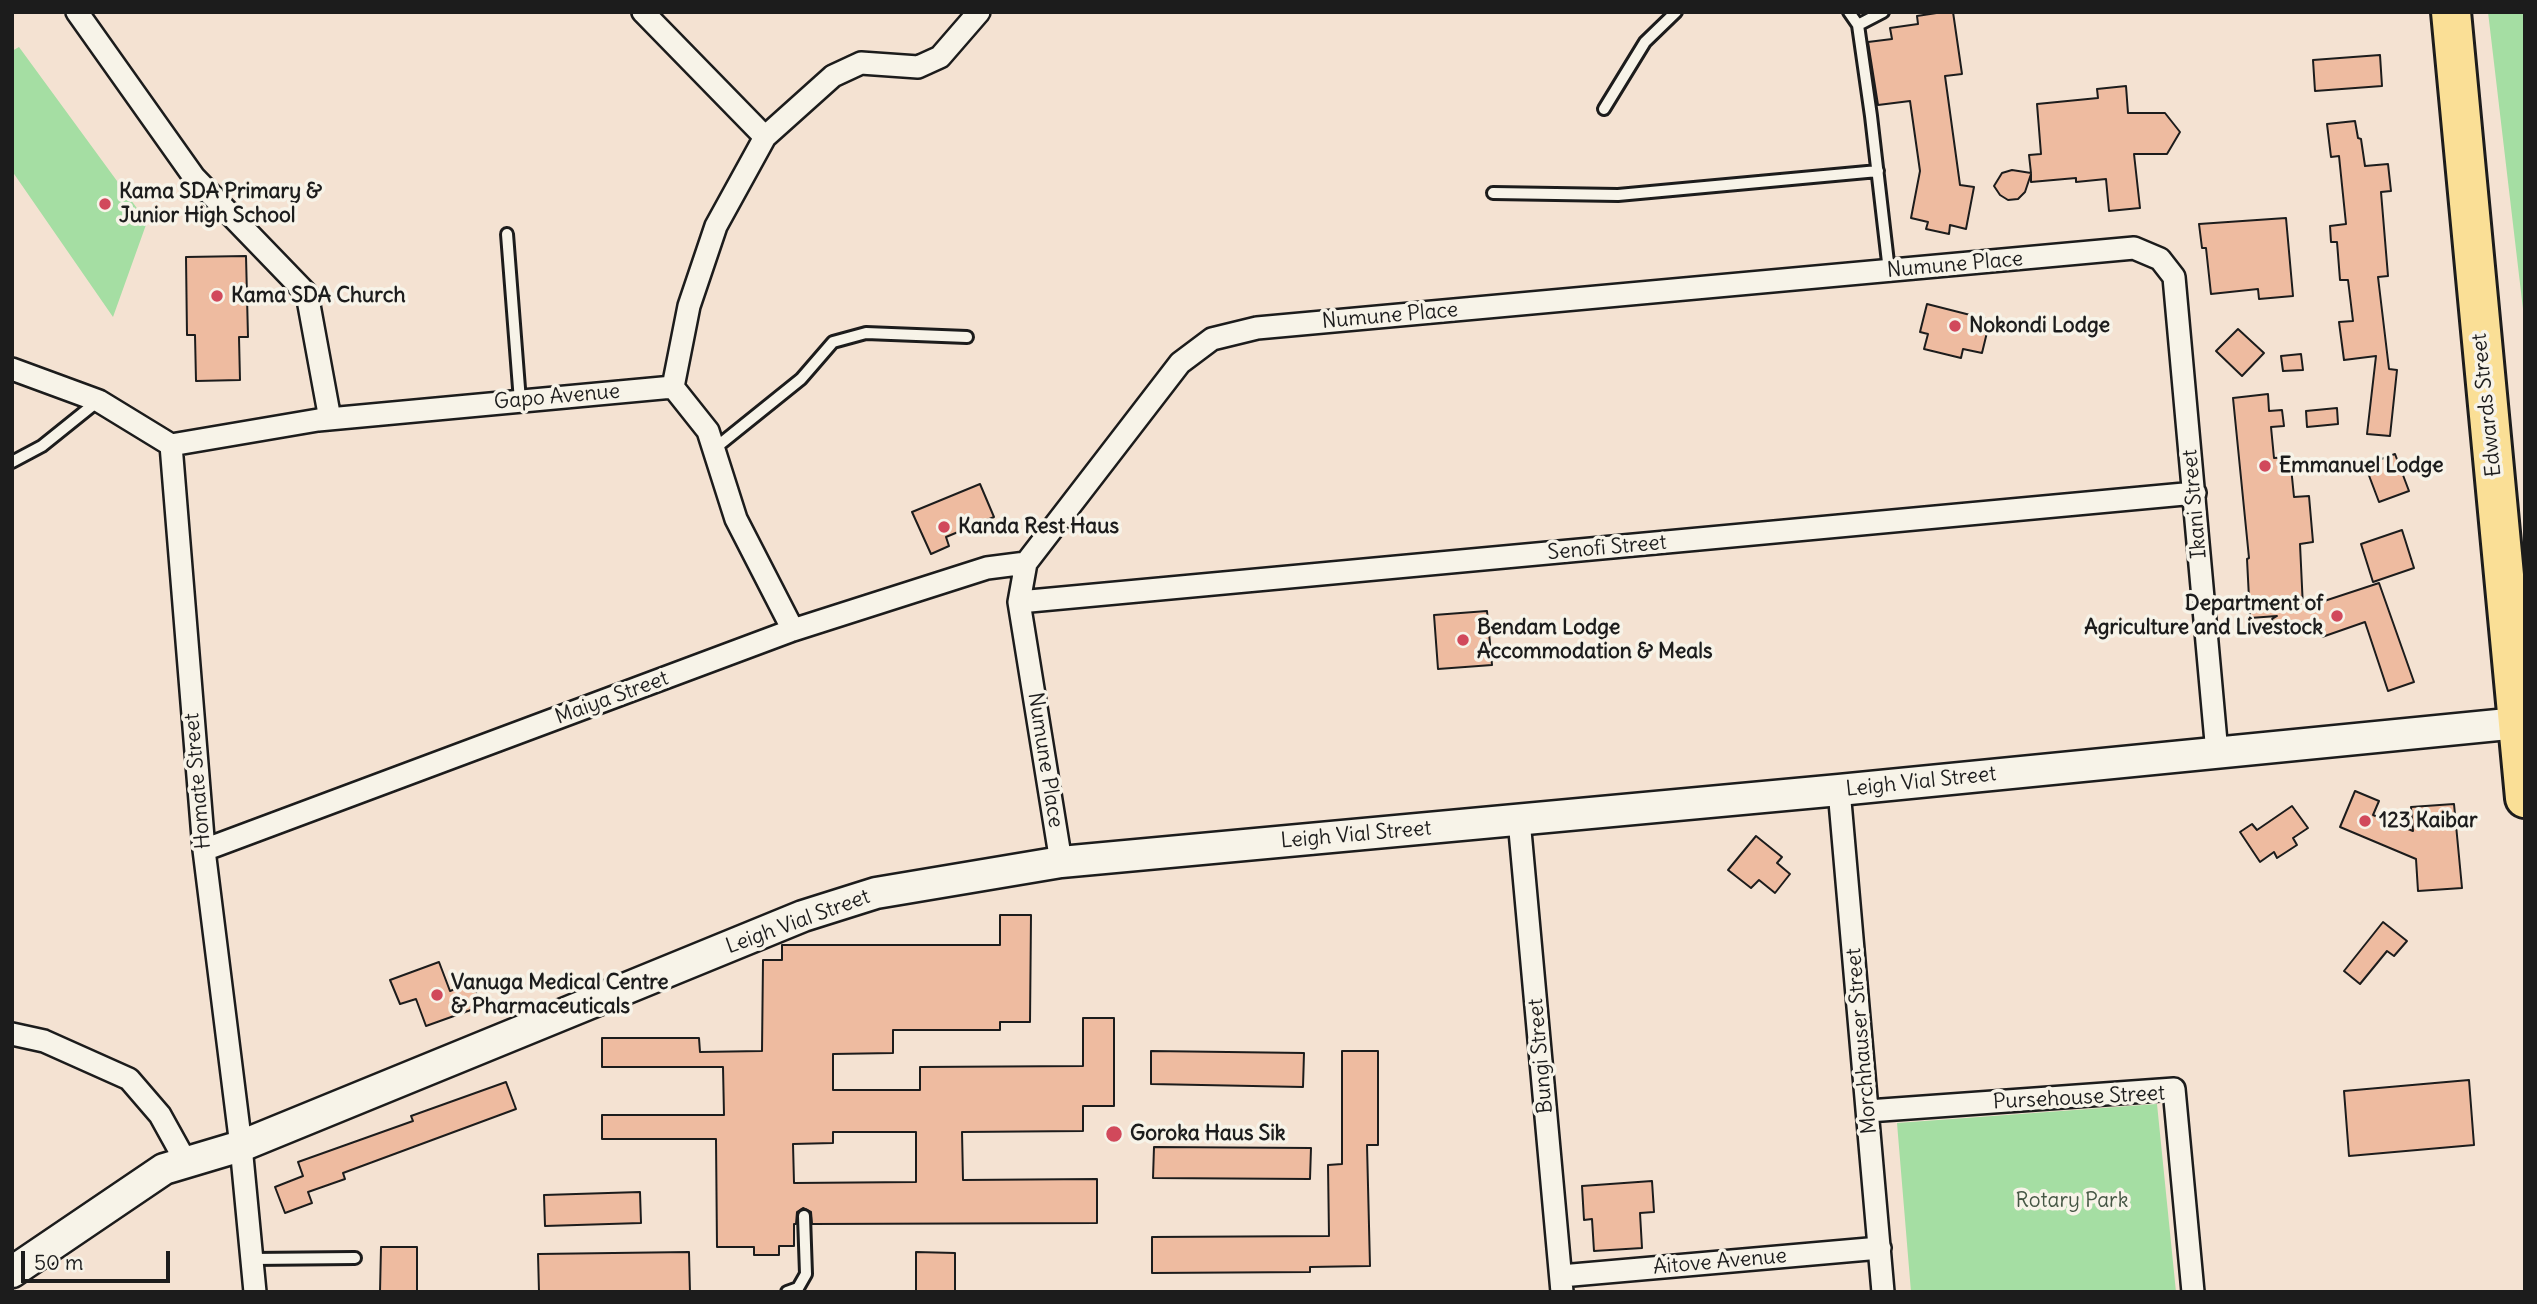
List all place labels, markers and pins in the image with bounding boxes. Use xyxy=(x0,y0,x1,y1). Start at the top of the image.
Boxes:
place label: Kama SDA Primary & Junior High School xyxy=(119,179,322,229)
marker: Kama SDA Primary & Junior High School xyxy=(97,196,113,212)
place label: Kama SDA Church xyxy=(231,283,406,309)
marker: Kama SDA Church xyxy=(209,288,225,304)
place label: Nokondi Lodge xyxy=(1969,313,2110,339)
marker: Nokondi Lodge xyxy=(1947,318,1963,334)
place label: Emmanuel Lodge xyxy=(2279,453,2444,479)
marker: Emmanuel Lodge xyxy=(2257,458,2273,474)
place label: Kanda Rest Haus xyxy=(958,514,1119,540)
marker: Kanda Rest Haus xyxy=(936,519,952,535)
place label: Department of Agriculture and Livestock xyxy=(2084,591,2323,641)
marker: Department of Agriculture and Livestock xyxy=(2329,608,2345,624)
place label: Bendam Lodge Accommodation & Meals xyxy=(1477,615,1713,665)
marker: Bendam Lodge Accommodation & Meals xyxy=(1455,632,1471,648)
place label: 123 Kaibar xyxy=(2379,808,2477,834)
marker: 123 Kaibar xyxy=(2357,813,2373,829)
place label: Vanuga Medical Centre & Pharmaceuticals xyxy=(451,970,669,1020)
marker: Vanuga Medical Centre & Pharmaceuticals xyxy=(429,987,445,1003)
place label: Goroka Haus Sik xyxy=(1130,1121,1286,1147)
marker: Goroka Haus Sik xyxy=(1104,1124,1124,1144)

